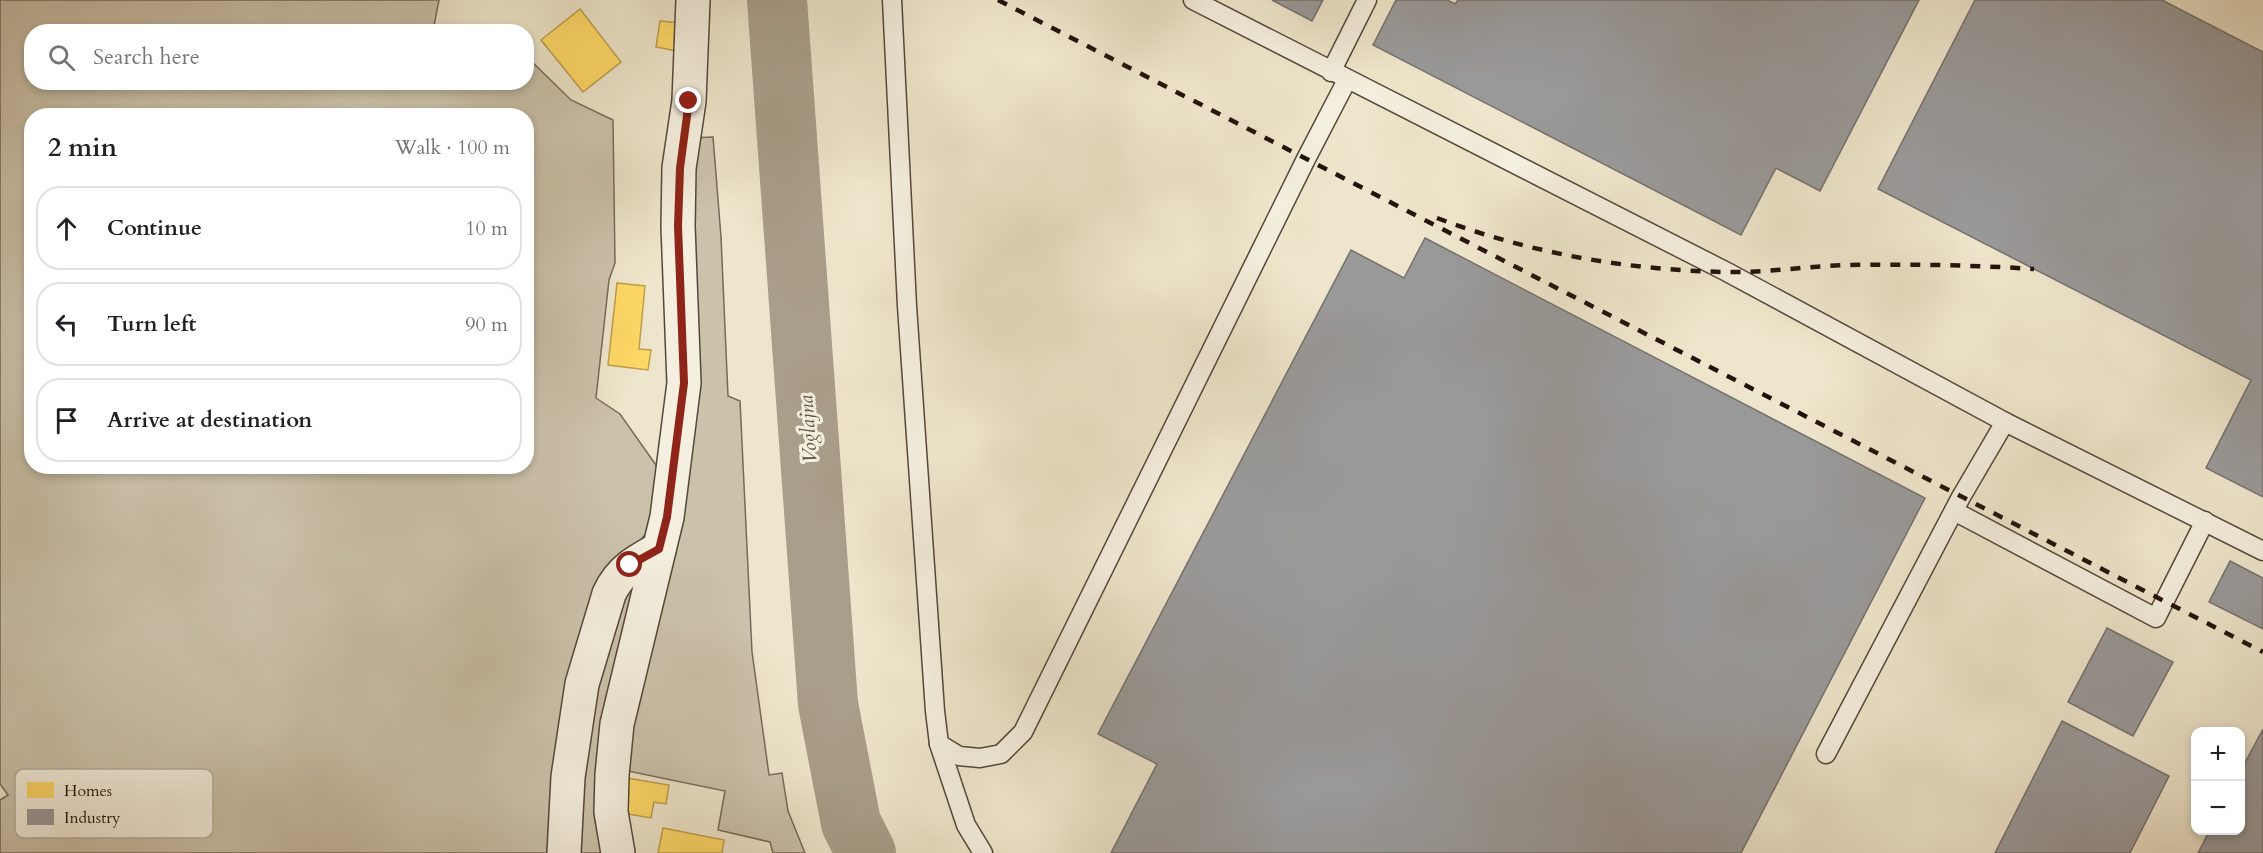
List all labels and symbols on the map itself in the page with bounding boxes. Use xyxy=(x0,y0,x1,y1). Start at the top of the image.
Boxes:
route end xyxy=(675,87,701,113)
water label: Voglajna xyxy=(792,394,824,464)
route start xyxy=(616,551,642,577)
legend xyxy=(15,769,213,838)
text: Homes xyxy=(64,780,112,802)
text: Industry xyxy=(64,807,121,829)

